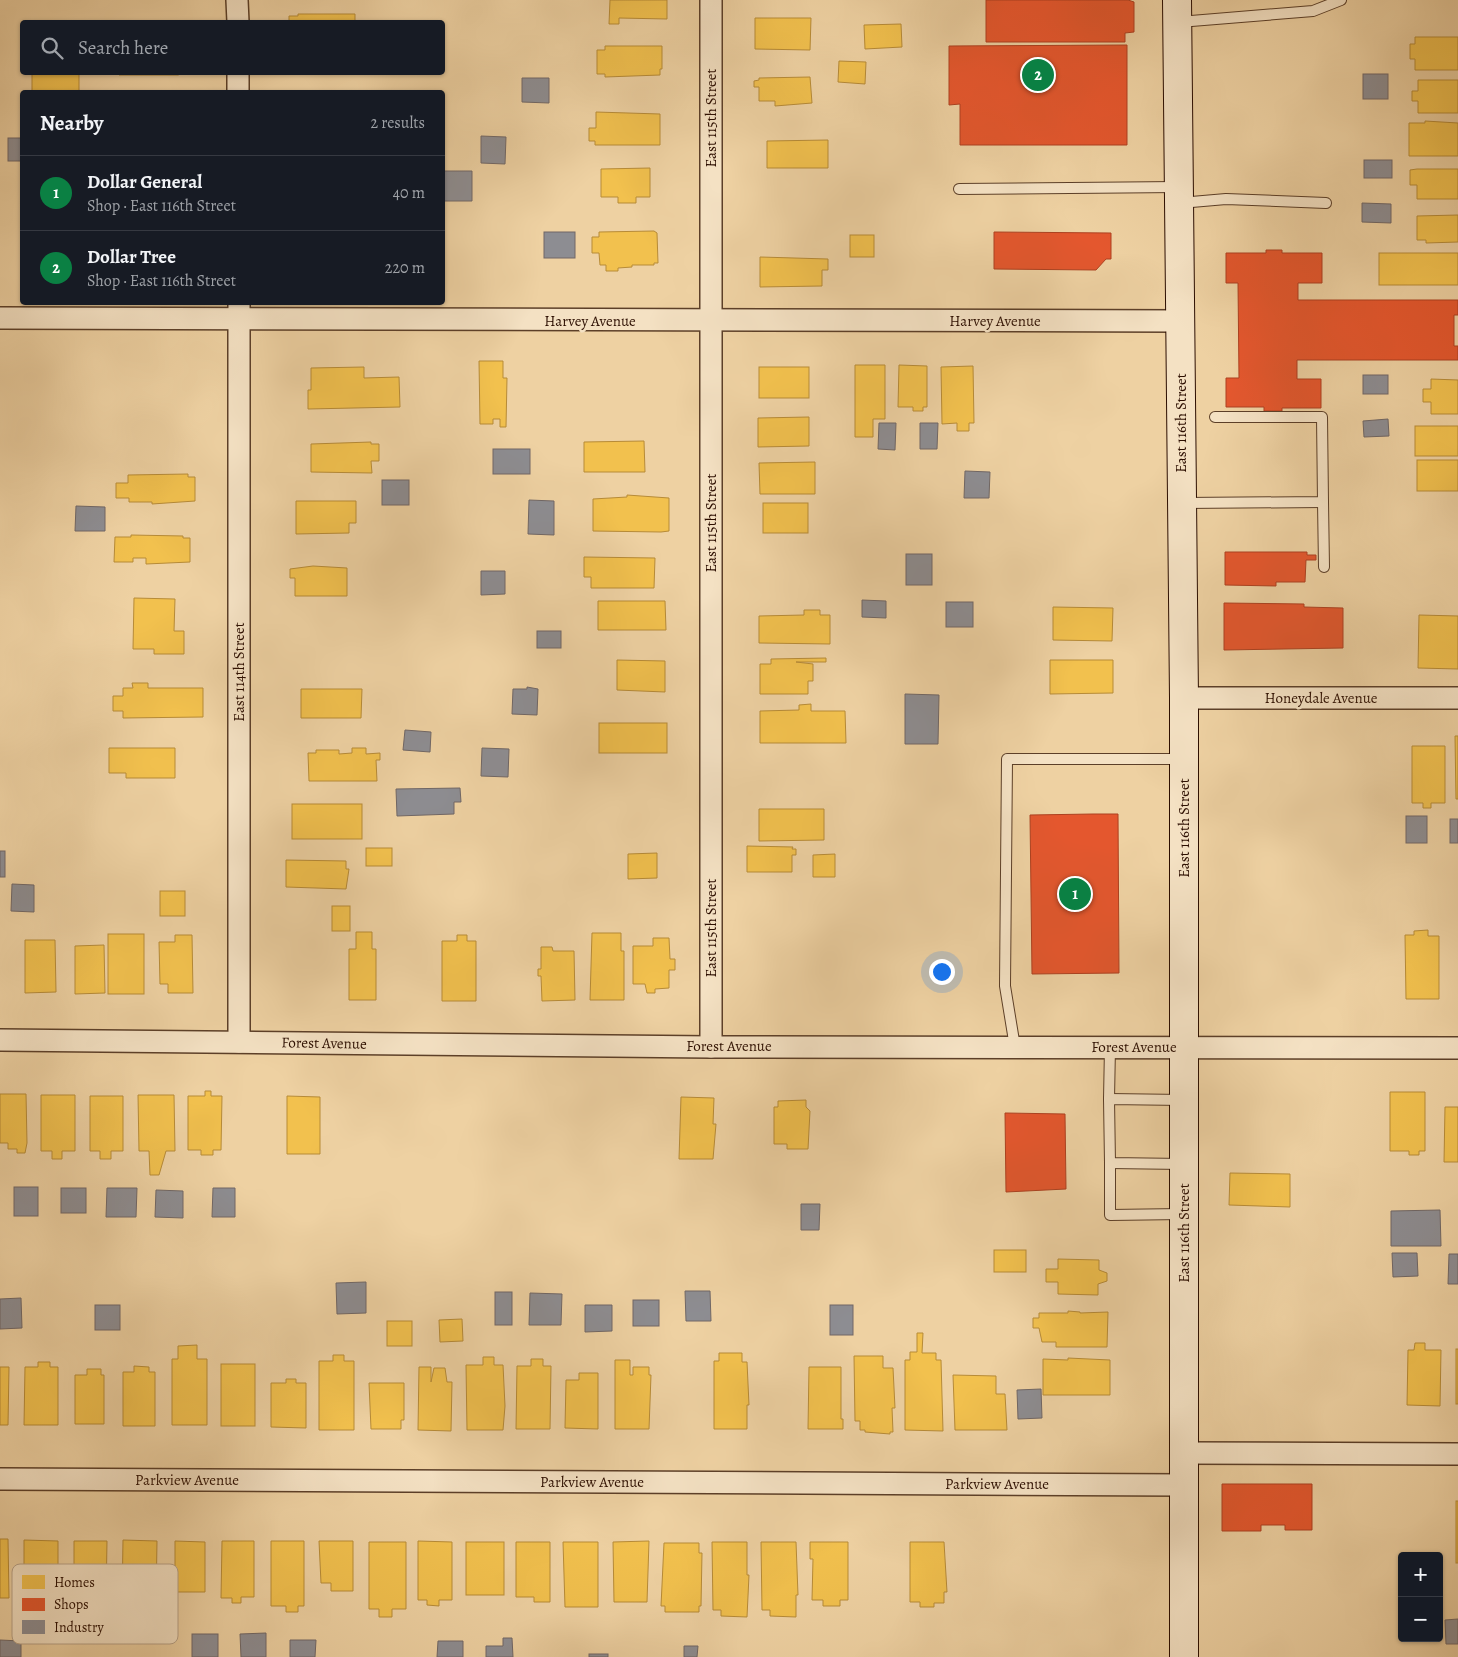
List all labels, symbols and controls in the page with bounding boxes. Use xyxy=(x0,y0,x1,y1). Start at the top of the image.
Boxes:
search box xyxy=(20,20,445,75)
icon: search xyxy=(38,34,66,62)
text: Search here xyxy=(78,35,168,61)
pin: 2 xyxy=(1022,56,1054,94)
street label: East 115th Street xyxy=(701,68,721,168)
text: Nearby xyxy=(40,109,103,137)
text: 2 results xyxy=(370,112,425,134)
text: Dollar General xyxy=(87,169,202,195)
text: 1 xyxy=(53,182,59,204)
text: 40 m xyxy=(393,182,425,204)
text: Shop · East 116th Street xyxy=(87,195,236,217)
text: Dollar Tree xyxy=(87,244,176,270)
text: 2 xyxy=(52,257,60,279)
text: 220 m xyxy=(385,257,425,279)
text: Shop · East 116th Street xyxy=(87,270,236,292)
street label: Harvey Avenue xyxy=(544,311,636,331)
street label: Harvey Avenue xyxy=(949,311,1041,331)
street label: East 116th Street xyxy=(1171,373,1191,473)
street label: East 115th Street xyxy=(701,473,721,573)
street label: East 114th Street xyxy=(229,622,249,722)
street label: Honeydale Avenue xyxy=(1265,688,1378,708)
street label: East 116th Street xyxy=(1174,778,1194,878)
pin: 1 xyxy=(1059,875,1091,913)
street label: East 115th Street xyxy=(701,878,721,978)
your location xyxy=(929,959,955,985)
street label: Forest Avenue xyxy=(281,1032,367,1054)
street label: Forest Avenue xyxy=(686,1036,772,1056)
street label: Forest Avenue xyxy=(1091,1037,1177,1057)
street label: East 116th Street xyxy=(1174,1183,1194,1283)
street label: Parkview Avenue xyxy=(135,1470,239,1490)
street label: Parkview Avenue xyxy=(540,1472,644,1492)
street label: Parkview Avenue xyxy=(945,1474,1049,1494)
map controls xyxy=(1398,1552,1443,1642)
button: + xyxy=(1398,1552,1443,1597)
legend xyxy=(12,1564,178,1644)
text: Homes xyxy=(54,1573,95,1592)
text: Shops xyxy=(54,1595,89,1614)
button: − xyxy=(1398,1597,1443,1642)
text: Industry xyxy=(54,1618,104,1637)

